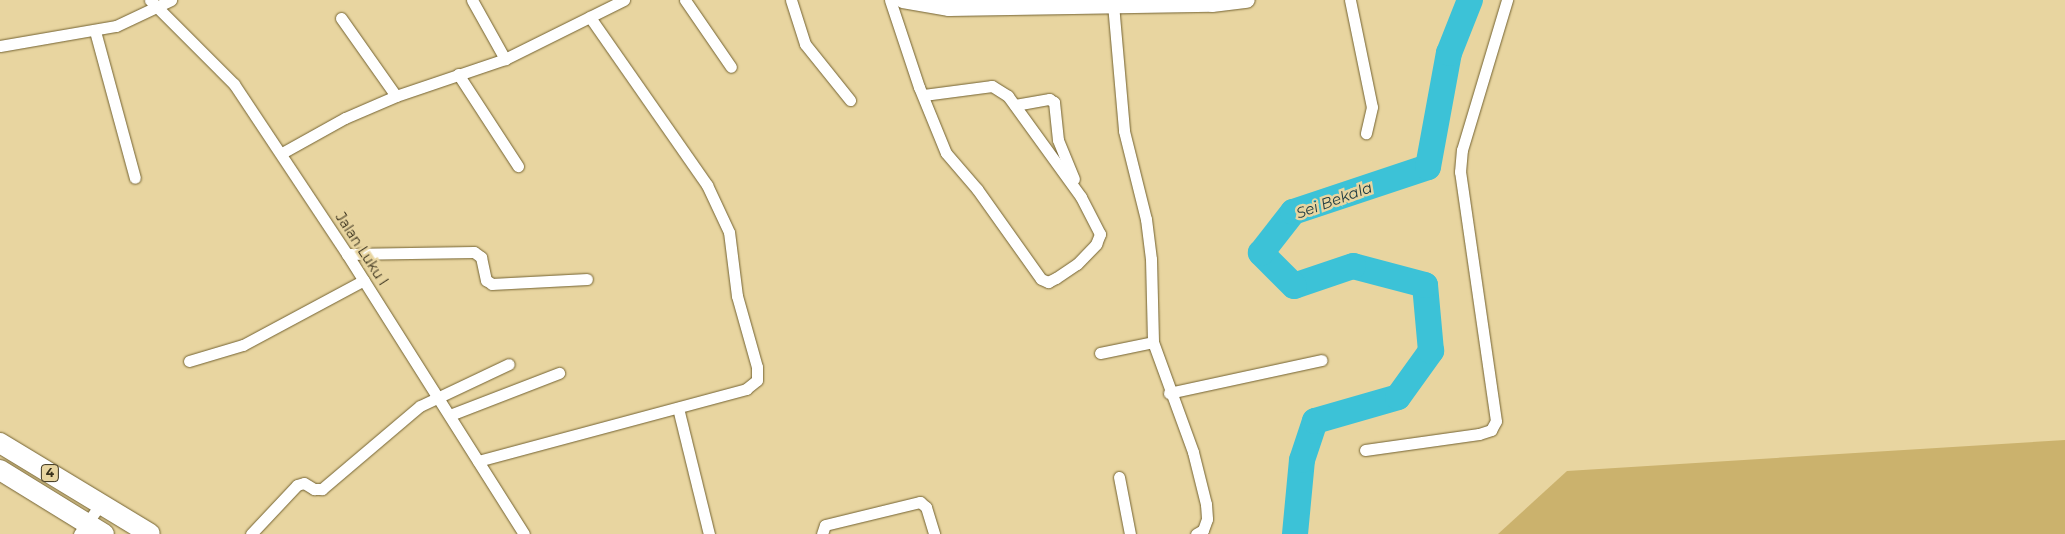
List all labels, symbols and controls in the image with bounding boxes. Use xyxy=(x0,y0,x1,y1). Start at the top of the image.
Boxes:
water label: Sei Bekala xyxy=(1294,178,1374,222)
street label: Jalan Luku I xyxy=(332,209,392,289)
road number: 4 xyxy=(40,463,60,482)

